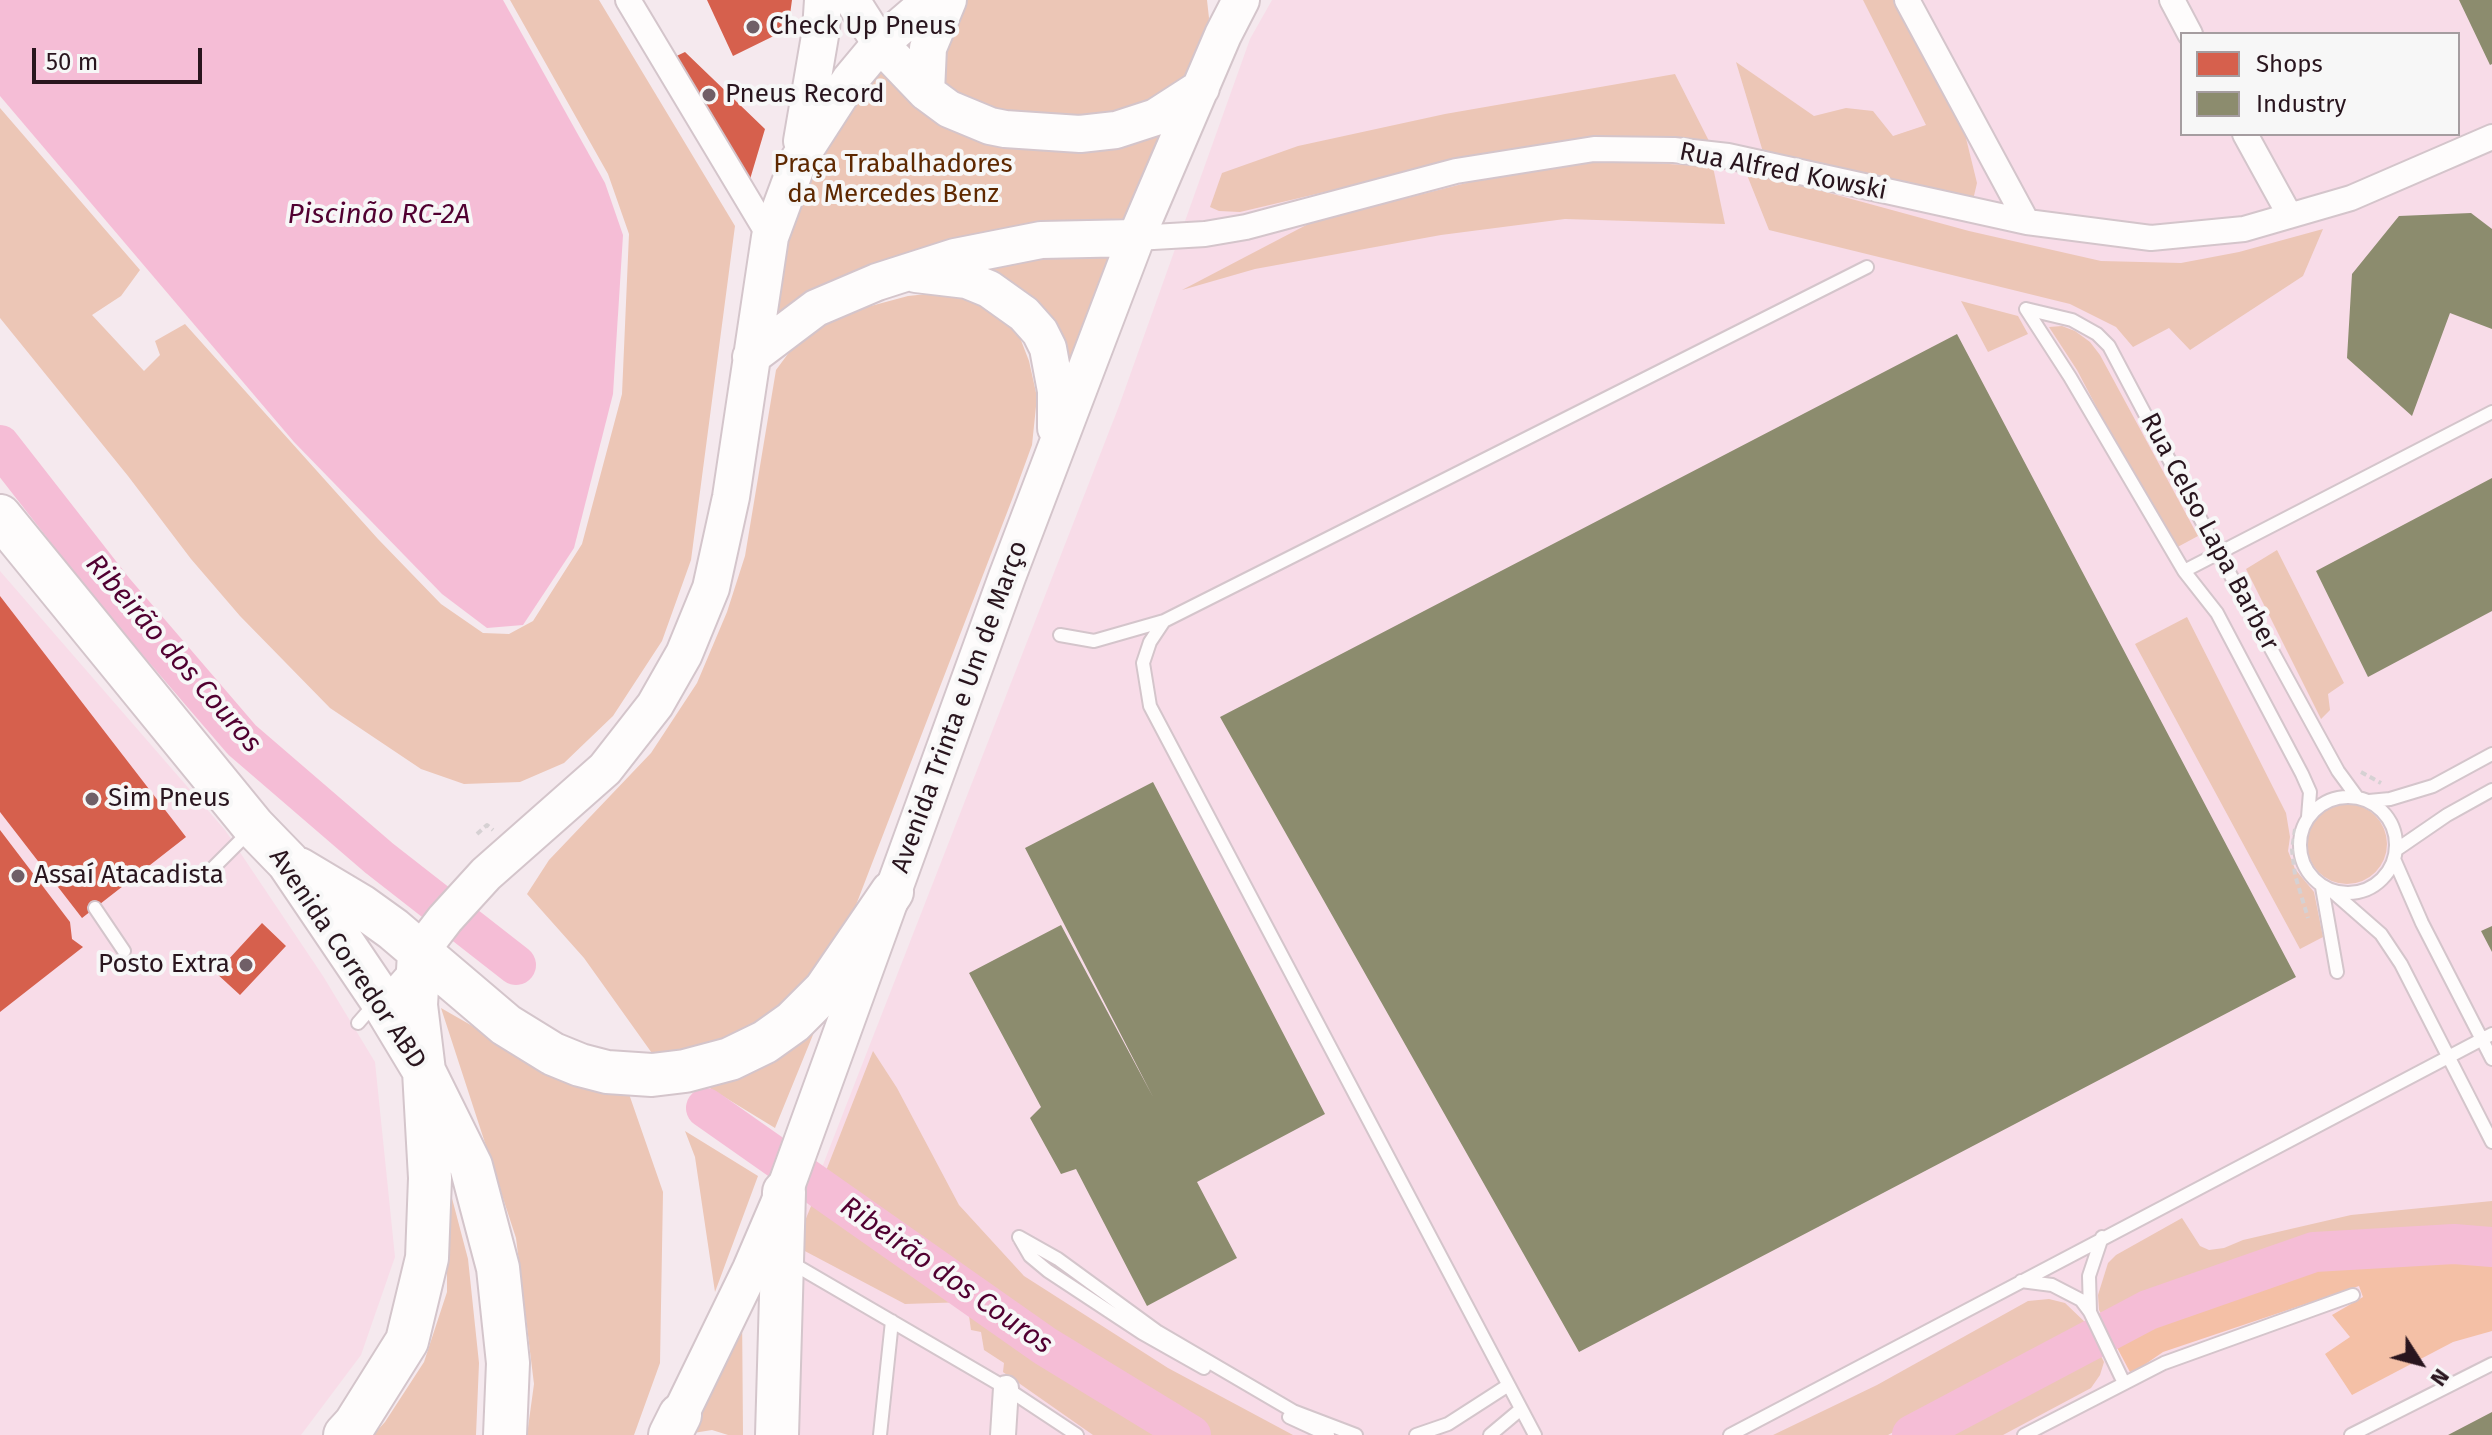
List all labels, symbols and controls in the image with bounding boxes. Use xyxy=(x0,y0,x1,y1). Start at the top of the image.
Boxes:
place label: Check Up Pneus xyxy=(769,11,956,43)
marker: Check Up Pneus xyxy=(744,18,762,36)
scale bar xyxy=(36,32,206,82)
legend xyxy=(2180,32,2460,136)
text: 50 m xyxy=(46,48,98,76)
text: Shops xyxy=(2256,50,2323,78)
place label: Pneus Record xyxy=(725,79,885,111)
marker: Pneus Record xyxy=(700,86,718,104)
text: Industry xyxy=(2256,90,2346,118)
street label: Rua Alfred Kowski xyxy=(1677,137,1889,207)
park label: Praça Trabalhadores da Mercedes Benz xyxy=(773,149,1013,210)
water label: Piscinão RC-2A xyxy=(288,198,470,232)
street label: Rua Celso Lapa Barber xyxy=(2133,408,2285,656)
street label: Avenida Trinta e Um de Março xyxy=(885,537,1035,877)
water label: Ribeirão dos Couros xyxy=(78,548,268,760)
place label: Sim Pneus xyxy=(108,783,230,815)
marker: Sim Pneus xyxy=(83,790,101,808)
street label: Avenida Corredor ABD xyxy=(262,843,432,1075)
place label: Assaí Atacadista xyxy=(34,860,224,892)
marker: Assaí Atacadista xyxy=(9,867,27,885)
place label: Posto Extra xyxy=(98,949,230,981)
marker: Posto Extra xyxy=(237,956,255,974)
water label: Ribeirão dos Couros xyxy=(833,1190,1059,1362)
north arrow xyxy=(2380,1323,2460,1403)
text: N xyxy=(2425,1364,2455,1391)

